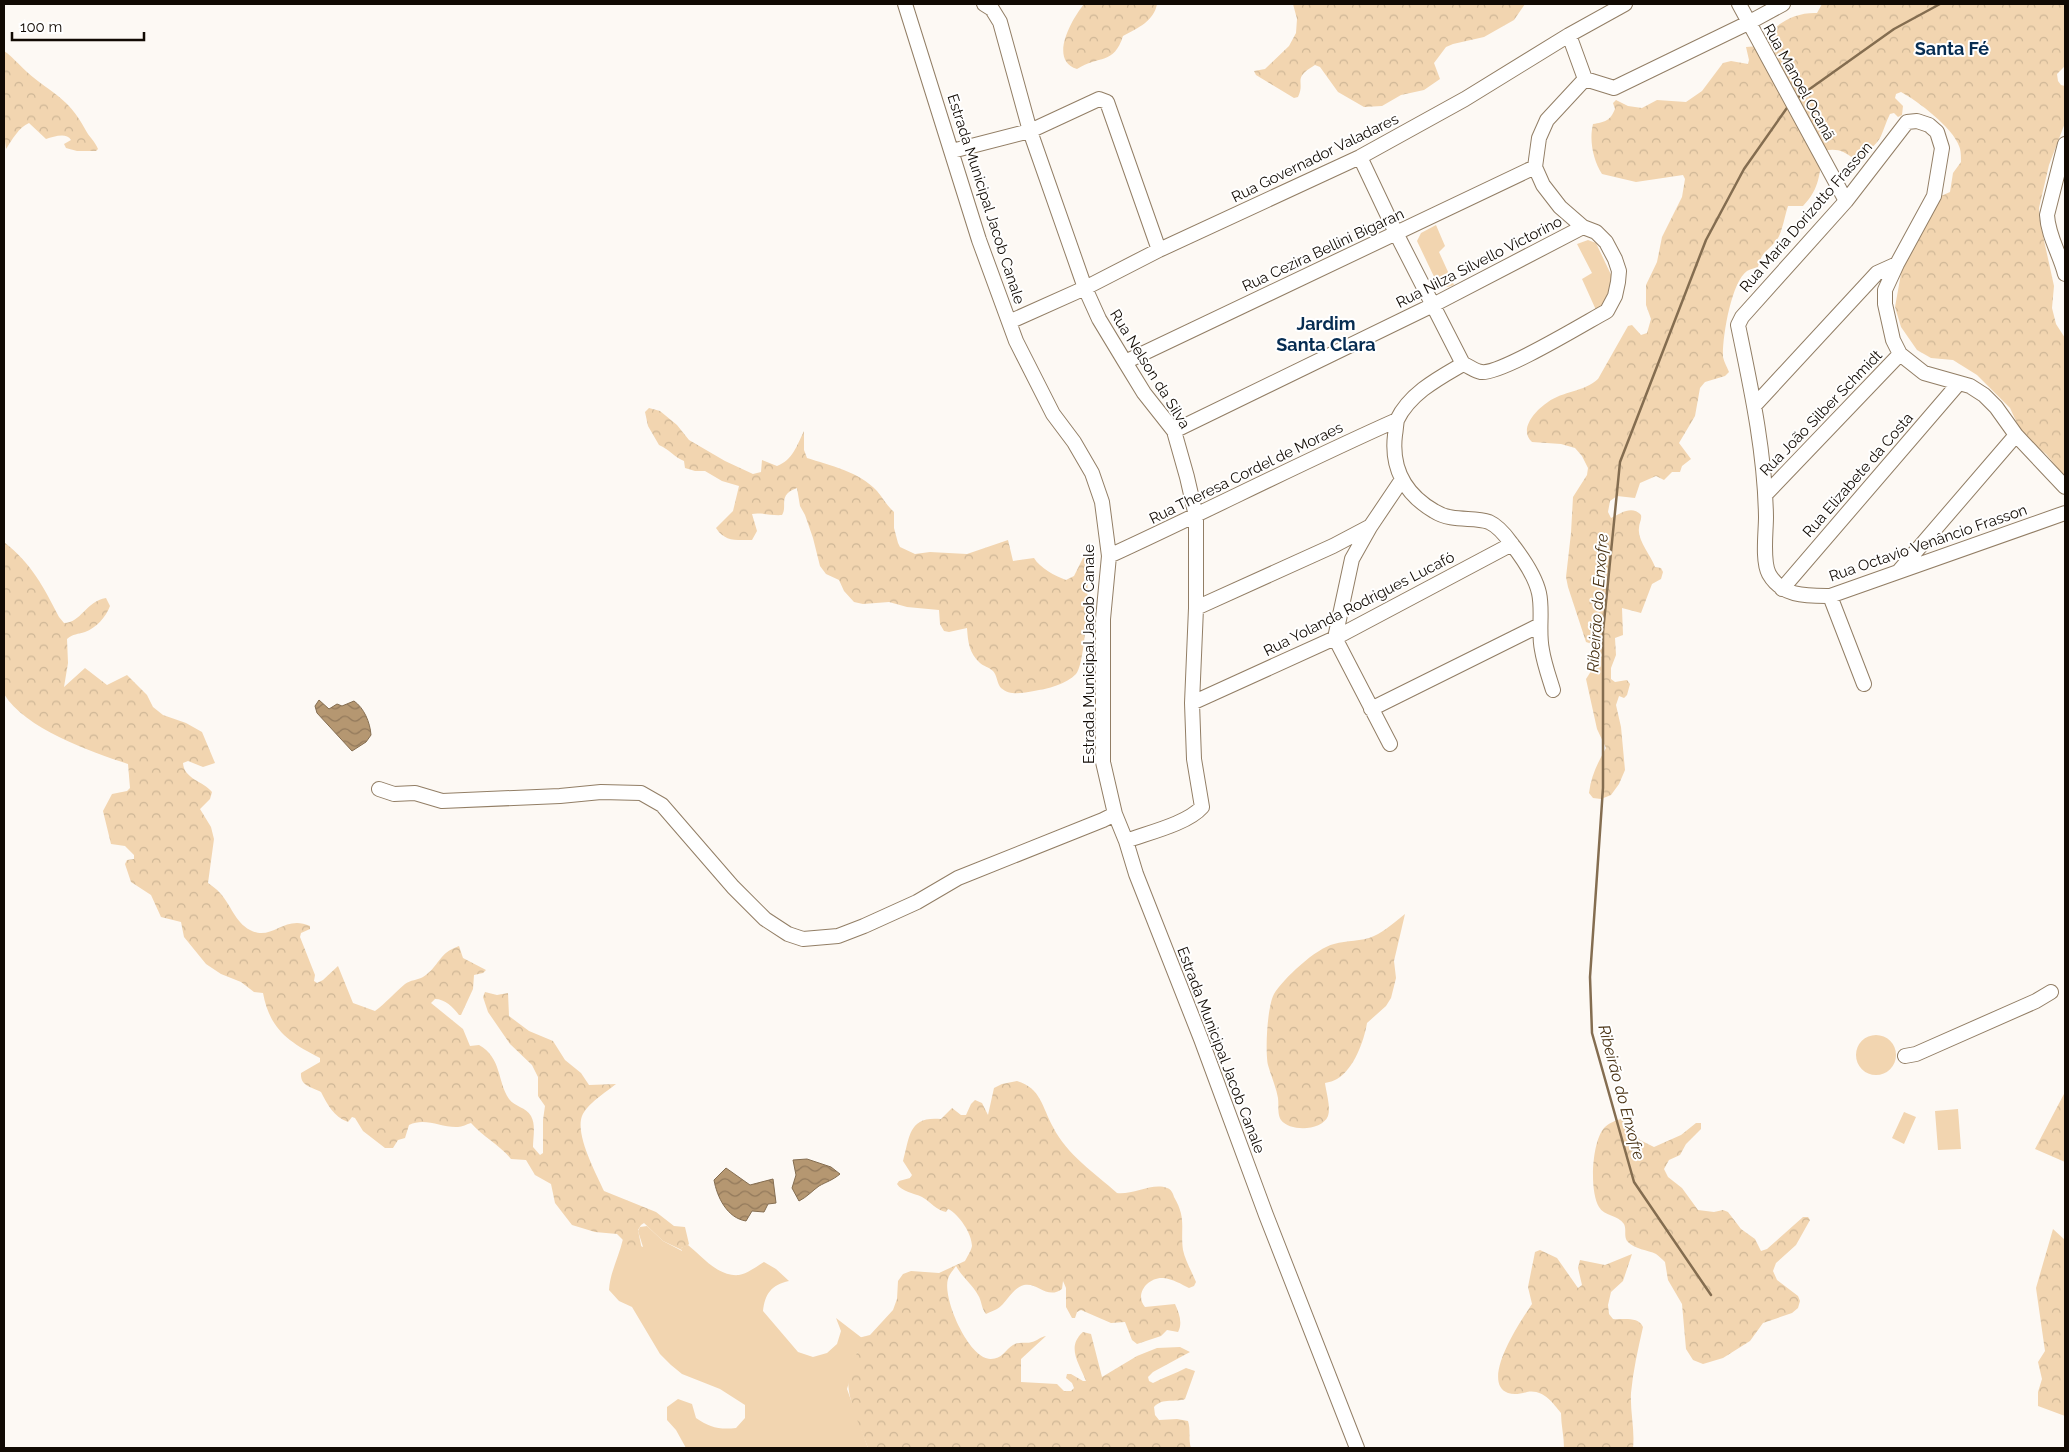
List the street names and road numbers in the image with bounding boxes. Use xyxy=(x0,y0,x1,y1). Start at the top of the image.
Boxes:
street label: Rua Manoel Ocanã xyxy=(1760,21,1838,143)
street label: Estrada Municipal Jacob Canale xyxy=(943,92,1029,307)
street label: Rua Governador Valadares xyxy=(1229,110,1401,206)
street label: Rua Maria Dorizotto Frasson xyxy=(1736,138,1876,296)
street label: Rua Cezira Bellini Bigaran xyxy=(1239,205,1407,295)
street label: Rua Nilza Silvello Victorino xyxy=(1393,212,1565,312)
street label: Rua Nelson da Silva xyxy=(1106,306,1194,432)
street label: Rua João Silber Schmidt xyxy=(1756,346,1886,480)
street label: Rua Elizabete da Costa xyxy=(1799,409,1917,541)
street label: Rua Theresa Cordel de Moraes xyxy=(1146,418,1346,528)
street label: Rua Octavio Venâncio Frasson xyxy=(1827,501,2029,585)
street label: Estrada Municipal Jacob Canale xyxy=(1080,544,1098,764)
street label: Rua Yolanda Rodrigues Lucafó xyxy=(1261,548,1457,660)
street label: Estrada Municipal Jacob Canale xyxy=(1173,944,1269,1156)

